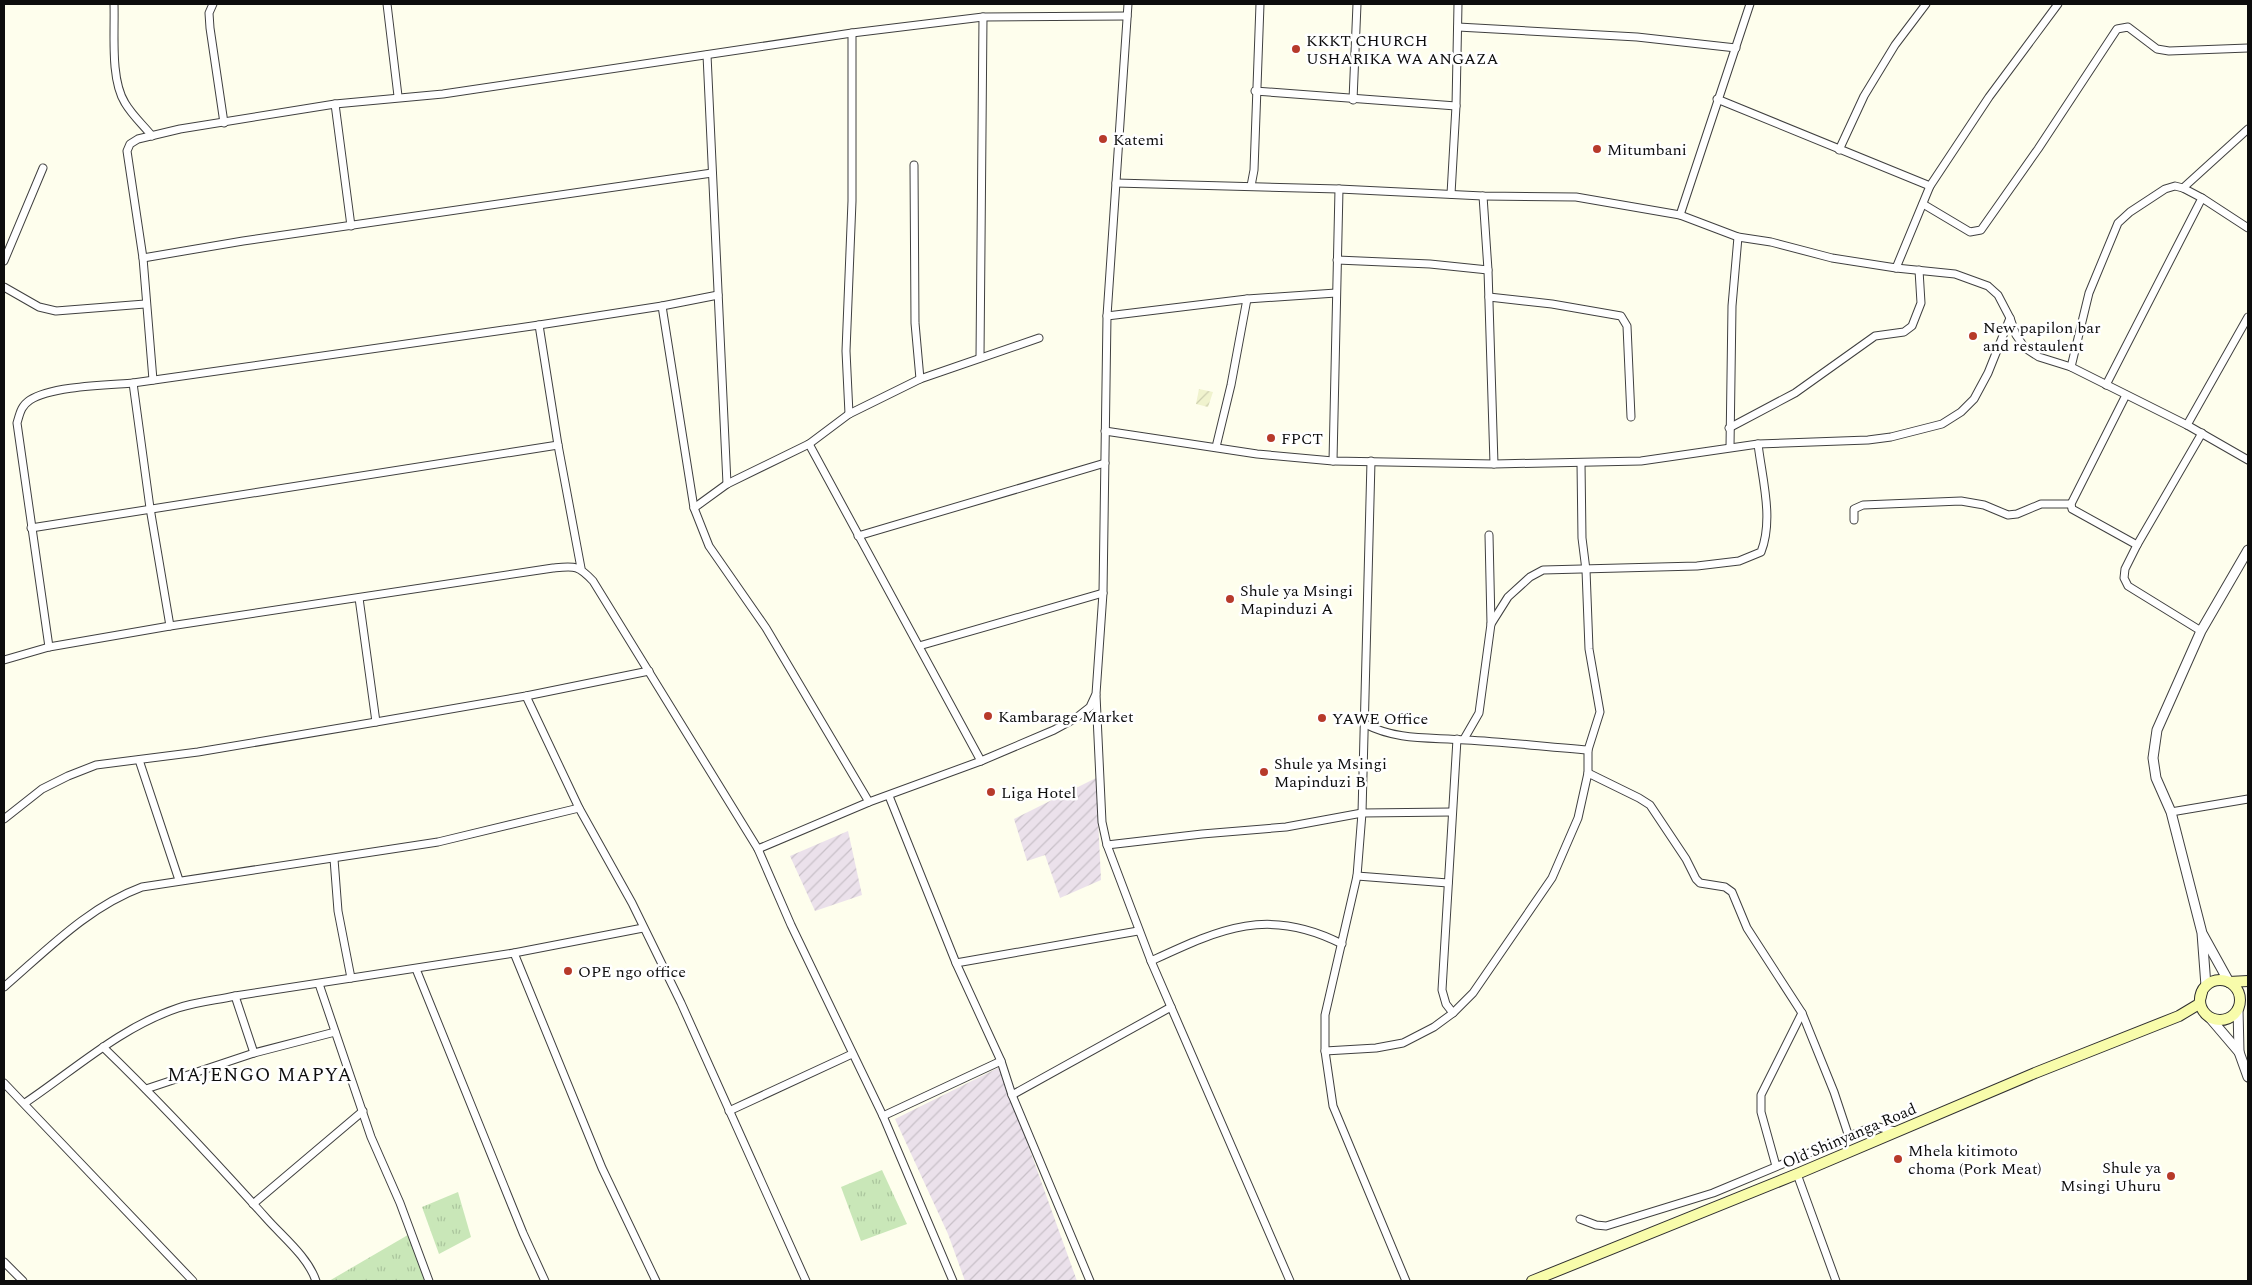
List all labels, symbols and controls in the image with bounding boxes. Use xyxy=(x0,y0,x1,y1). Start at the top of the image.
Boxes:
place label: KKKT CHURCH USHARIKA WA ANGAZA xyxy=(1306,29,1498,71)
marker: KKKT CHURCH USHARIKA WA ANGAZA xyxy=(1290,43,1302,55)
place label: Katemi xyxy=(1113,128,1164,152)
marker: Katemi xyxy=(1097,133,1109,145)
place label: Mitumbani xyxy=(1607,138,1687,162)
marker: Mitumbani xyxy=(1591,143,1603,155)
place label: New papilon bar and restaulent xyxy=(1983,316,2101,358)
marker: New papilon bar and restaulent xyxy=(1967,330,1979,342)
place label: FPCT xyxy=(1281,427,1323,451)
marker: FPCT xyxy=(1265,432,1277,444)
place label: Shule ya Msingi Mapinduzi A xyxy=(1240,579,1353,621)
marker: Shule ya Msingi Mapinduzi A xyxy=(1224,593,1236,605)
place label: Kambarage Market xyxy=(998,705,1134,729)
place label: YAWE Office xyxy=(1332,707,1428,731)
marker: Kambarage Market xyxy=(982,710,994,722)
marker: YAWE Office xyxy=(1316,712,1328,724)
place label: Shule ya Msingi Mapinduzi B xyxy=(1274,752,1387,794)
marker: Shule ya Msingi Mapinduzi B xyxy=(1258,766,1270,778)
place label: Liga Hotel xyxy=(1001,781,1076,805)
marker: Liga Hotel xyxy=(985,786,997,798)
place label: OPE ngo office xyxy=(578,960,686,984)
marker: OPE ngo office xyxy=(562,965,574,977)
district label: MAJENGO MAPYA xyxy=(167,1061,353,1090)
street label: Old Shinyanga Road xyxy=(1779,1097,1920,1175)
place label: Mhela kitimoto choma (Pork Meat) xyxy=(1908,1139,2041,1181)
marker: Mhela kitimoto choma (Pork Meat) xyxy=(1892,1153,1904,1165)
place label: Shule ya Msingi Uhuru xyxy=(2060,1156,2161,1198)
marker: Shule ya Msingi Uhuru xyxy=(2165,1170,2177,1182)

